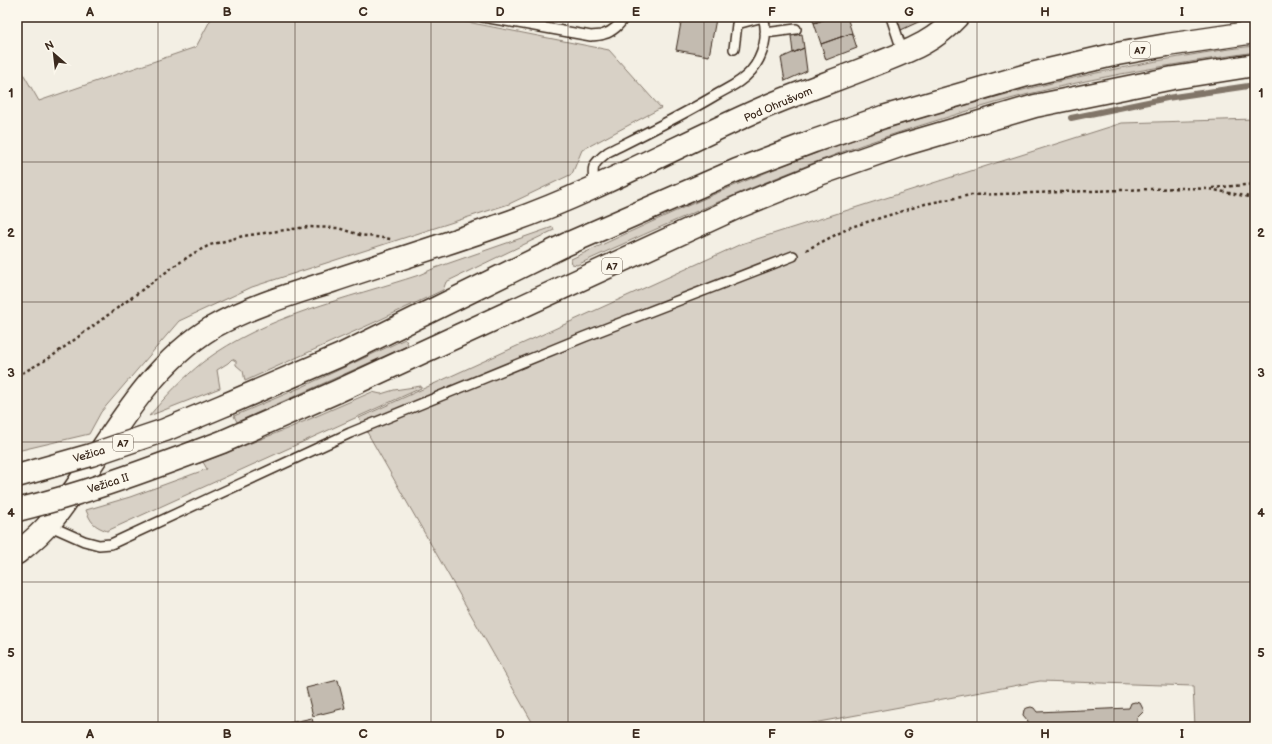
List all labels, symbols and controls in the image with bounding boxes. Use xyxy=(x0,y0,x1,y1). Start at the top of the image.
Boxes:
text: A xyxy=(85,4,94,20)
text: B xyxy=(222,4,232,20)
text: C xyxy=(358,4,368,20)
text: D xyxy=(495,4,505,20)
text: E xyxy=(632,4,641,20)
text: F xyxy=(768,4,776,20)
text: G xyxy=(904,4,914,20)
text: H xyxy=(1040,4,1050,20)
text: I xyxy=(1180,4,1184,20)
north arrow xyxy=(34,34,74,74)
text: N xyxy=(43,38,56,53)
road number: A7 xyxy=(1130,42,1150,58)
street label: Pod Ohrušvom xyxy=(742,84,814,125)
text: 1 xyxy=(8,85,14,101)
text: 1 xyxy=(1258,85,1264,101)
text: 2 xyxy=(7,225,15,241)
text: 2 xyxy=(1257,225,1265,241)
road number: A7 xyxy=(602,258,622,274)
text: 3 xyxy=(7,365,15,381)
text: 3 xyxy=(1257,365,1265,381)
road number: A7 xyxy=(113,435,133,451)
street label: Vežica xyxy=(72,443,107,465)
street label: Vežica II xyxy=(86,471,131,496)
text: 4 xyxy=(7,505,15,521)
text: 4 xyxy=(1257,505,1265,521)
text: 5 xyxy=(7,645,15,661)
text: 5 xyxy=(1257,645,1265,661)
text: A xyxy=(85,726,94,742)
text: B xyxy=(222,726,232,742)
text: C xyxy=(358,726,368,742)
text: D xyxy=(495,726,505,742)
text: E xyxy=(632,726,641,742)
text: F xyxy=(768,726,776,742)
text: G xyxy=(904,726,914,742)
text: H xyxy=(1040,726,1050,742)
text: I xyxy=(1180,726,1184,742)

